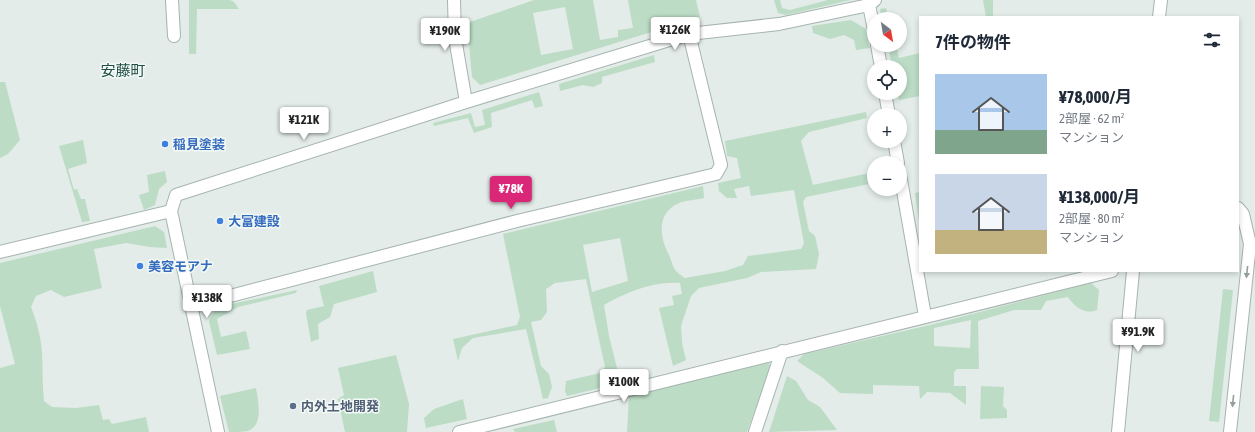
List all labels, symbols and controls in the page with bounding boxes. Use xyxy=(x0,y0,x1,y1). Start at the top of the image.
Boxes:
north arrow xyxy=(867,12,907,52)
map controls xyxy=(867,12,907,196)
pin: ¥126K xyxy=(647,17,703,51)
pin: ¥190K xyxy=(417,18,473,52)
text: ¥126K xyxy=(660,22,690,37)
text: ¥190K xyxy=(430,23,460,38)
icon: filters xyxy=(1201,29,1223,51)
text: 7件の物件 xyxy=(935,32,1011,52)
button: locate xyxy=(867,60,907,100)
district label: 安藤町 xyxy=(100,62,146,79)
text: ¥78,000/月 xyxy=(1059,87,1132,107)
icon: home xyxy=(967,90,1015,138)
pin: ¥121K xyxy=(276,107,332,141)
button: + xyxy=(867,108,907,148)
text: 2部屋 · 62 m² xyxy=(1059,111,1124,126)
text: ¥121K xyxy=(289,112,319,127)
text: マンション xyxy=(1059,130,1124,145)
place label: 稲見塗装 xyxy=(173,137,225,152)
marker: 稲見塗装 xyxy=(160,139,170,149)
button: − xyxy=(867,156,907,196)
pin: ¥78K xyxy=(487,176,535,210)
text: ¥78K xyxy=(499,181,523,196)
text: ¥138,000/月 xyxy=(1059,187,1140,207)
icon: home xyxy=(967,190,1015,238)
text: 2部屋 · 80 m² xyxy=(1059,211,1124,226)
place label: 大富建設 xyxy=(228,214,280,229)
marker: 大富建設 xyxy=(215,216,225,226)
text: マンション xyxy=(1059,230,1124,245)
place label: 美容モアナ xyxy=(148,259,213,274)
marker: 美容モアナ xyxy=(135,261,145,271)
one-way arrow xyxy=(1244,266,1250,278)
pin: ¥138K xyxy=(179,285,235,319)
text: ¥138K xyxy=(192,290,222,305)
pin: ¥91.9K xyxy=(1105,319,1171,353)
text: ¥91.9K xyxy=(1122,324,1154,339)
pin: ¥100K xyxy=(596,369,652,403)
text: ¥100K xyxy=(609,374,639,389)
one-way arrow xyxy=(1230,395,1237,407)
place label: 内外土地開発 xyxy=(301,399,379,414)
marker: 内外土地開発 xyxy=(288,401,298,411)

